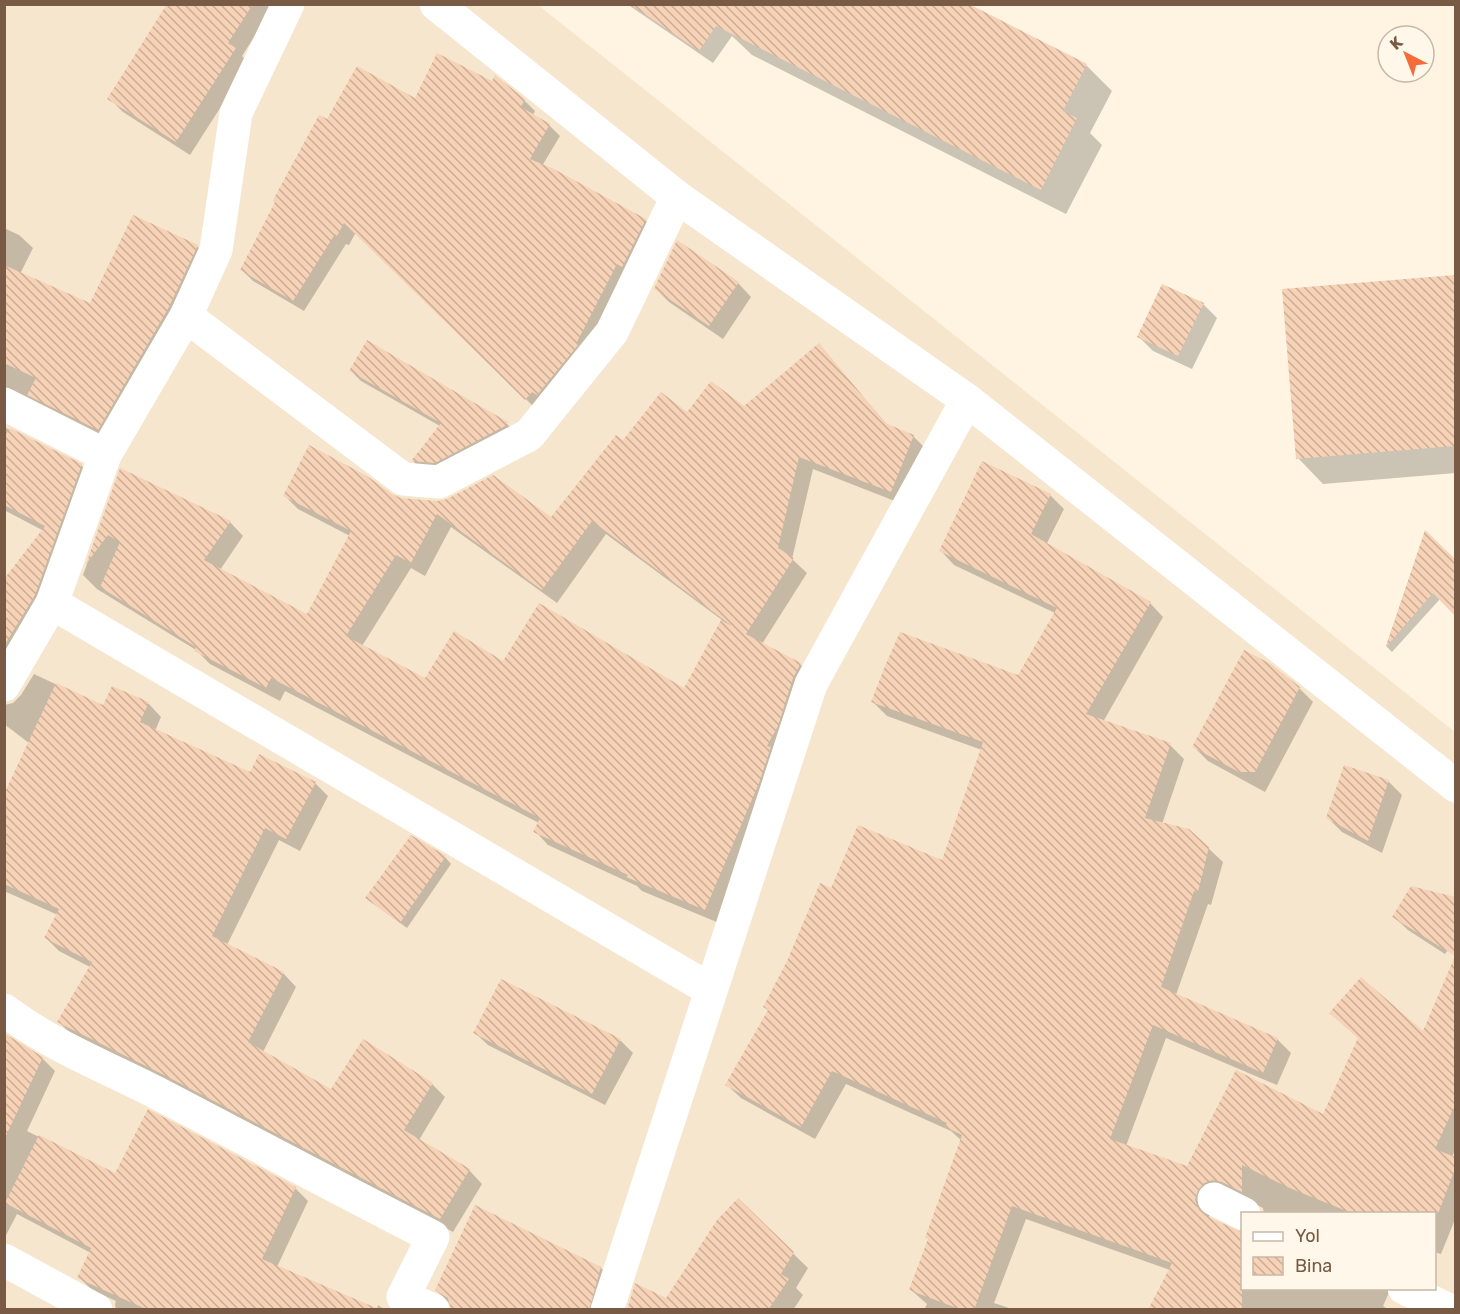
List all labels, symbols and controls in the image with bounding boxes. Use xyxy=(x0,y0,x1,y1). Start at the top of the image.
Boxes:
north arrow xyxy=(1376,24,1436,84)
text: K xyxy=(1386,32,1407,54)
legend xyxy=(1241,1212,1436,1290)
text: Yol xyxy=(1295,1225,1320,1247)
text: Bina xyxy=(1295,1255,1332,1277)

